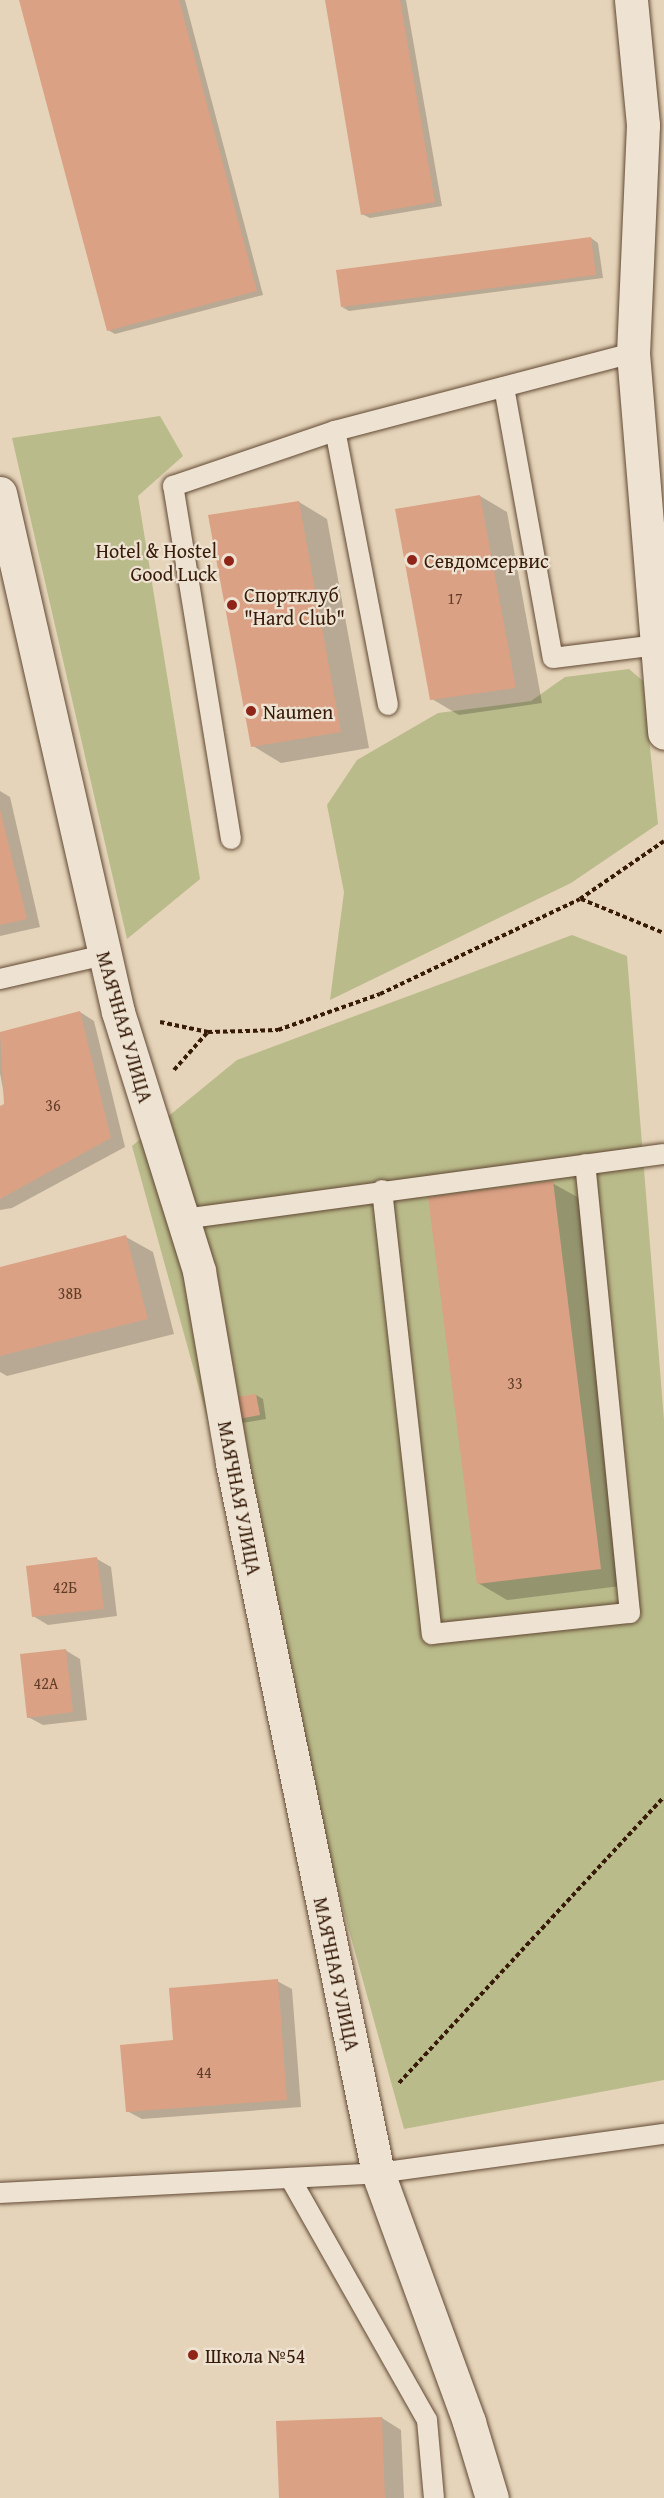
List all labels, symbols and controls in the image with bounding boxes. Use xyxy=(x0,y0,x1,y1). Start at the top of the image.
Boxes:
place label: Hotel & Hostel Good Luck xyxy=(96,538,217,585)
place label: Севдомсервис xyxy=(424,548,549,572)
marker: Севдомсервис xyxy=(405,553,419,567)
marker: Hotel & Hostel Good Luck xyxy=(222,554,236,568)
place label: Спортклуб "Hard Club" xyxy=(244,582,345,629)
house number: 17 xyxy=(447,588,463,608)
marker: Спортклуб "Hard Club" xyxy=(225,598,239,612)
place label: Naumen xyxy=(263,699,333,723)
marker: Naumen xyxy=(244,704,258,718)
street label: МАЯЧНАЯ УЛИЦА xyxy=(92,948,158,1106)
house number: 36 xyxy=(45,1095,61,1115)
house number: 38В xyxy=(58,1283,82,1303)
house number: 33 xyxy=(507,1373,523,1393)
street label: МАЯЧНАЯ УЛИЦА xyxy=(213,1419,267,1577)
house number: 42Б xyxy=(53,1577,77,1597)
house number: 42А xyxy=(33,1673,59,1693)
street label: МАЯЧНАЯ УЛИЦА xyxy=(309,1895,365,2053)
house number: 44 xyxy=(196,2062,212,2082)
place label: Школа №54 xyxy=(205,2343,305,2367)
marker: Школа №54 xyxy=(186,2348,200,2362)

